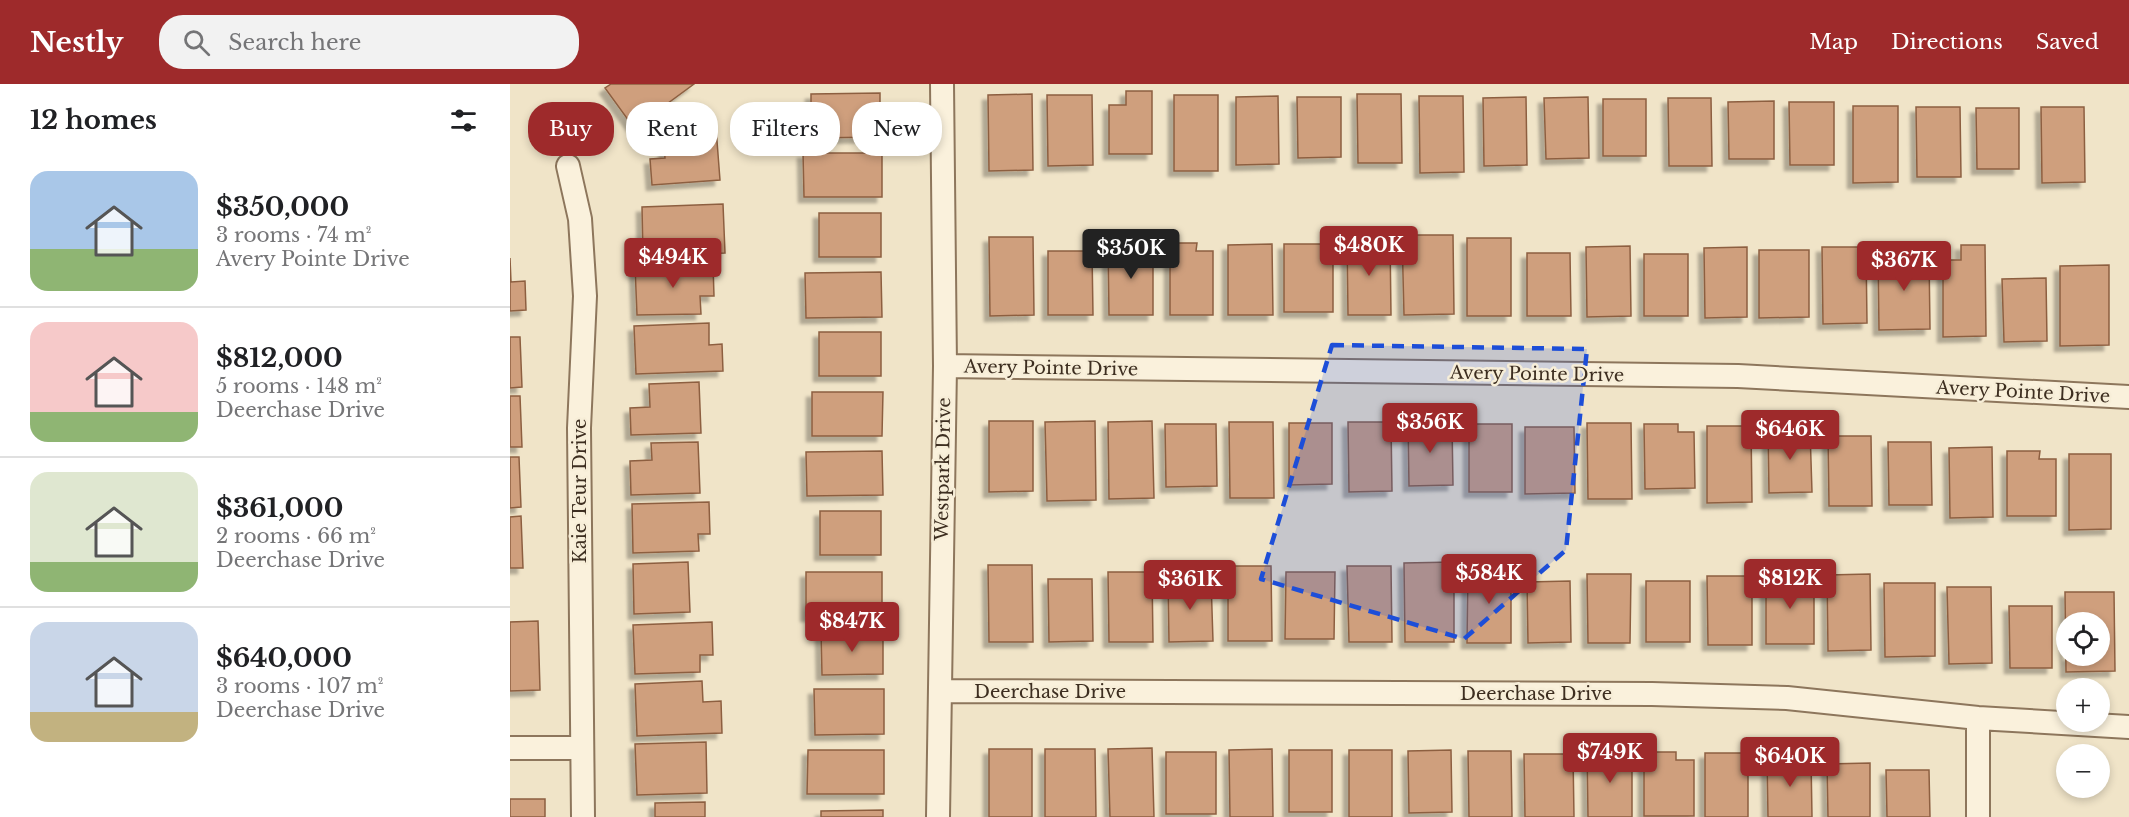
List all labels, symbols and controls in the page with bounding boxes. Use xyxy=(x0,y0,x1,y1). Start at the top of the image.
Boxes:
search box xyxy=(159,15,579,69)
text: Nestly xyxy=(30,25,123,60)
icon: search xyxy=(180,26,213,59)
text: Search here xyxy=(228,29,361,56)
text: Map xyxy=(1809,29,1858,55)
text: Directions xyxy=(1891,29,2003,55)
text: Saved xyxy=(2036,29,2099,55)
chip: Buy xyxy=(528,102,614,156)
chip: Rent xyxy=(626,102,718,156)
chip: Filters xyxy=(730,102,840,156)
chip: New xyxy=(852,102,942,156)
text: 12 homes xyxy=(30,104,157,136)
icon: filters xyxy=(447,104,480,137)
text: $350,000 xyxy=(216,191,349,223)
icon: home xyxy=(78,195,150,267)
text: 3 rooms · 74 m² xyxy=(216,223,372,247)
pin: $480K xyxy=(1327,226,1411,277)
pin: $350K xyxy=(1089,229,1173,280)
text: $480K xyxy=(1334,233,1404,257)
text: $350K xyxy=(1096,236,1166,260)
pin: $494K xyxy=(631,238,715,289)
pin: $367K xyxy=(1862,241,1946,292)
text: $494K xyxy=(638,245,708,269)
text: Avery Pointe Drive xyxy=(216,247,410,271)
text: $367K xyxy=(1871,248,1937,272)
text: $812,000 xyxy=(216,342,343,374)
icon: home xyxy=(78,346,150,418)
street label: Avery Pointe Drive xyxy=(963,355,1138,381)
street label: Avery Pointe Drive xyxy=(1449,361,1624,387)
text: 5 rooms · 148 m² xyxy=(216,374,382,398)
street label: Avery Pointe Drive xyxy=(1934,376,2111,408)
street label: Westpark Drive xyxy=(931,397,955,542)
text: Deerchase Drive xyxy=(216,398,385,422)
pin: $356K xyxy=(1388,403,1472,454)
text: $356K xyxy=(1396,410,1464,434)
pin: $646K xyxy=(1748,410,1832,461)
text: $646K xyxy=(1755,417,1825,441)
street label: Kaie Teur Drive xyxy=(569,419,591,563)
text: $361,000 xyxy=(216,492,343,524)
icon: home xyxy=(78,496,150,568)
text: 2 rooms · 66 m² xyxy=(216,524,376,548)
text: Deerchase Drive xyxy=(216,548,385,572)
pin: $584K xyxy=(1447,554,1531,605)
pin: $812K xyxy=(1748,559,1832,610)
pin: $361K xyxy=(1148,560,1232,611)
text: $584K xyxy=(1455,561,1523,585)
text: $812K xyxy=(1758,566,1822,590)
text: $361K xyxy=(1158,567,1222,591)
pin: $847K xyxy=(810,602,894,653)
text: $847K xyxy=(819,609,885,633)
map controls xyxy=(2056,612,2110,798)
button: locate xyxy=(2056,612,2110,666)
text: $640,000 xyxy=(216,642,352,674)
icon: home xyxy=(78,646,150,718)
text: 3 rooms · 107 m² xyxy=(216,674,383,698)
button: + xyxy=(2056,678,2110,732)
street label: Deerchase Drive xyxy=(974,681,1126,703)
street label: Deerchase Drive xyxy=(1460,683,1612,705)
text: Deerchase Drive xyxy=(216,698,385,722)
pin: $749K xyxy=(1568,733,1652,784)
pin: $640K xyxy=(1748,737,1832,788)
text: $749K xyxy=(1577,740,1643,764)
text: $640K xyxy=(1754,744,1826,768)
button: − xyxy=(2056,744,2110,798)

